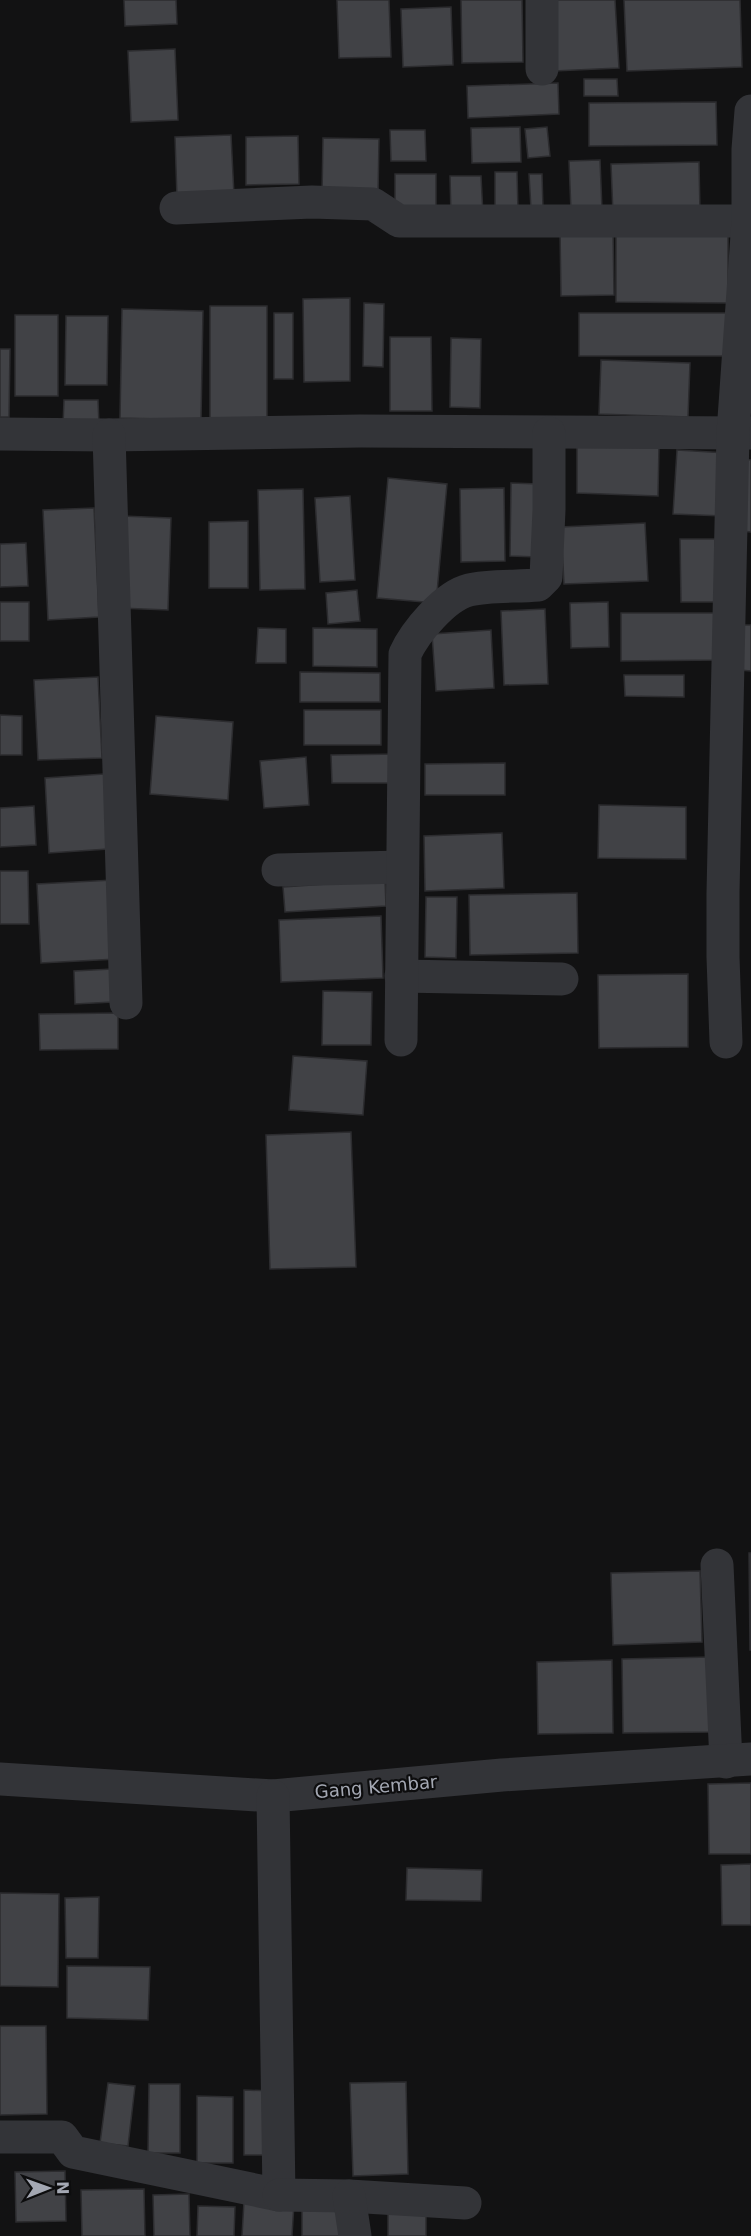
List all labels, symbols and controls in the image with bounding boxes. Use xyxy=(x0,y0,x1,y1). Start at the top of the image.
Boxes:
street label: Gang Kembar xyxy=(314,1771,439,1802)
north arrow xyxy=(18,2158,78,2218)
text: N xyxy=(53,2181,72,2195)

